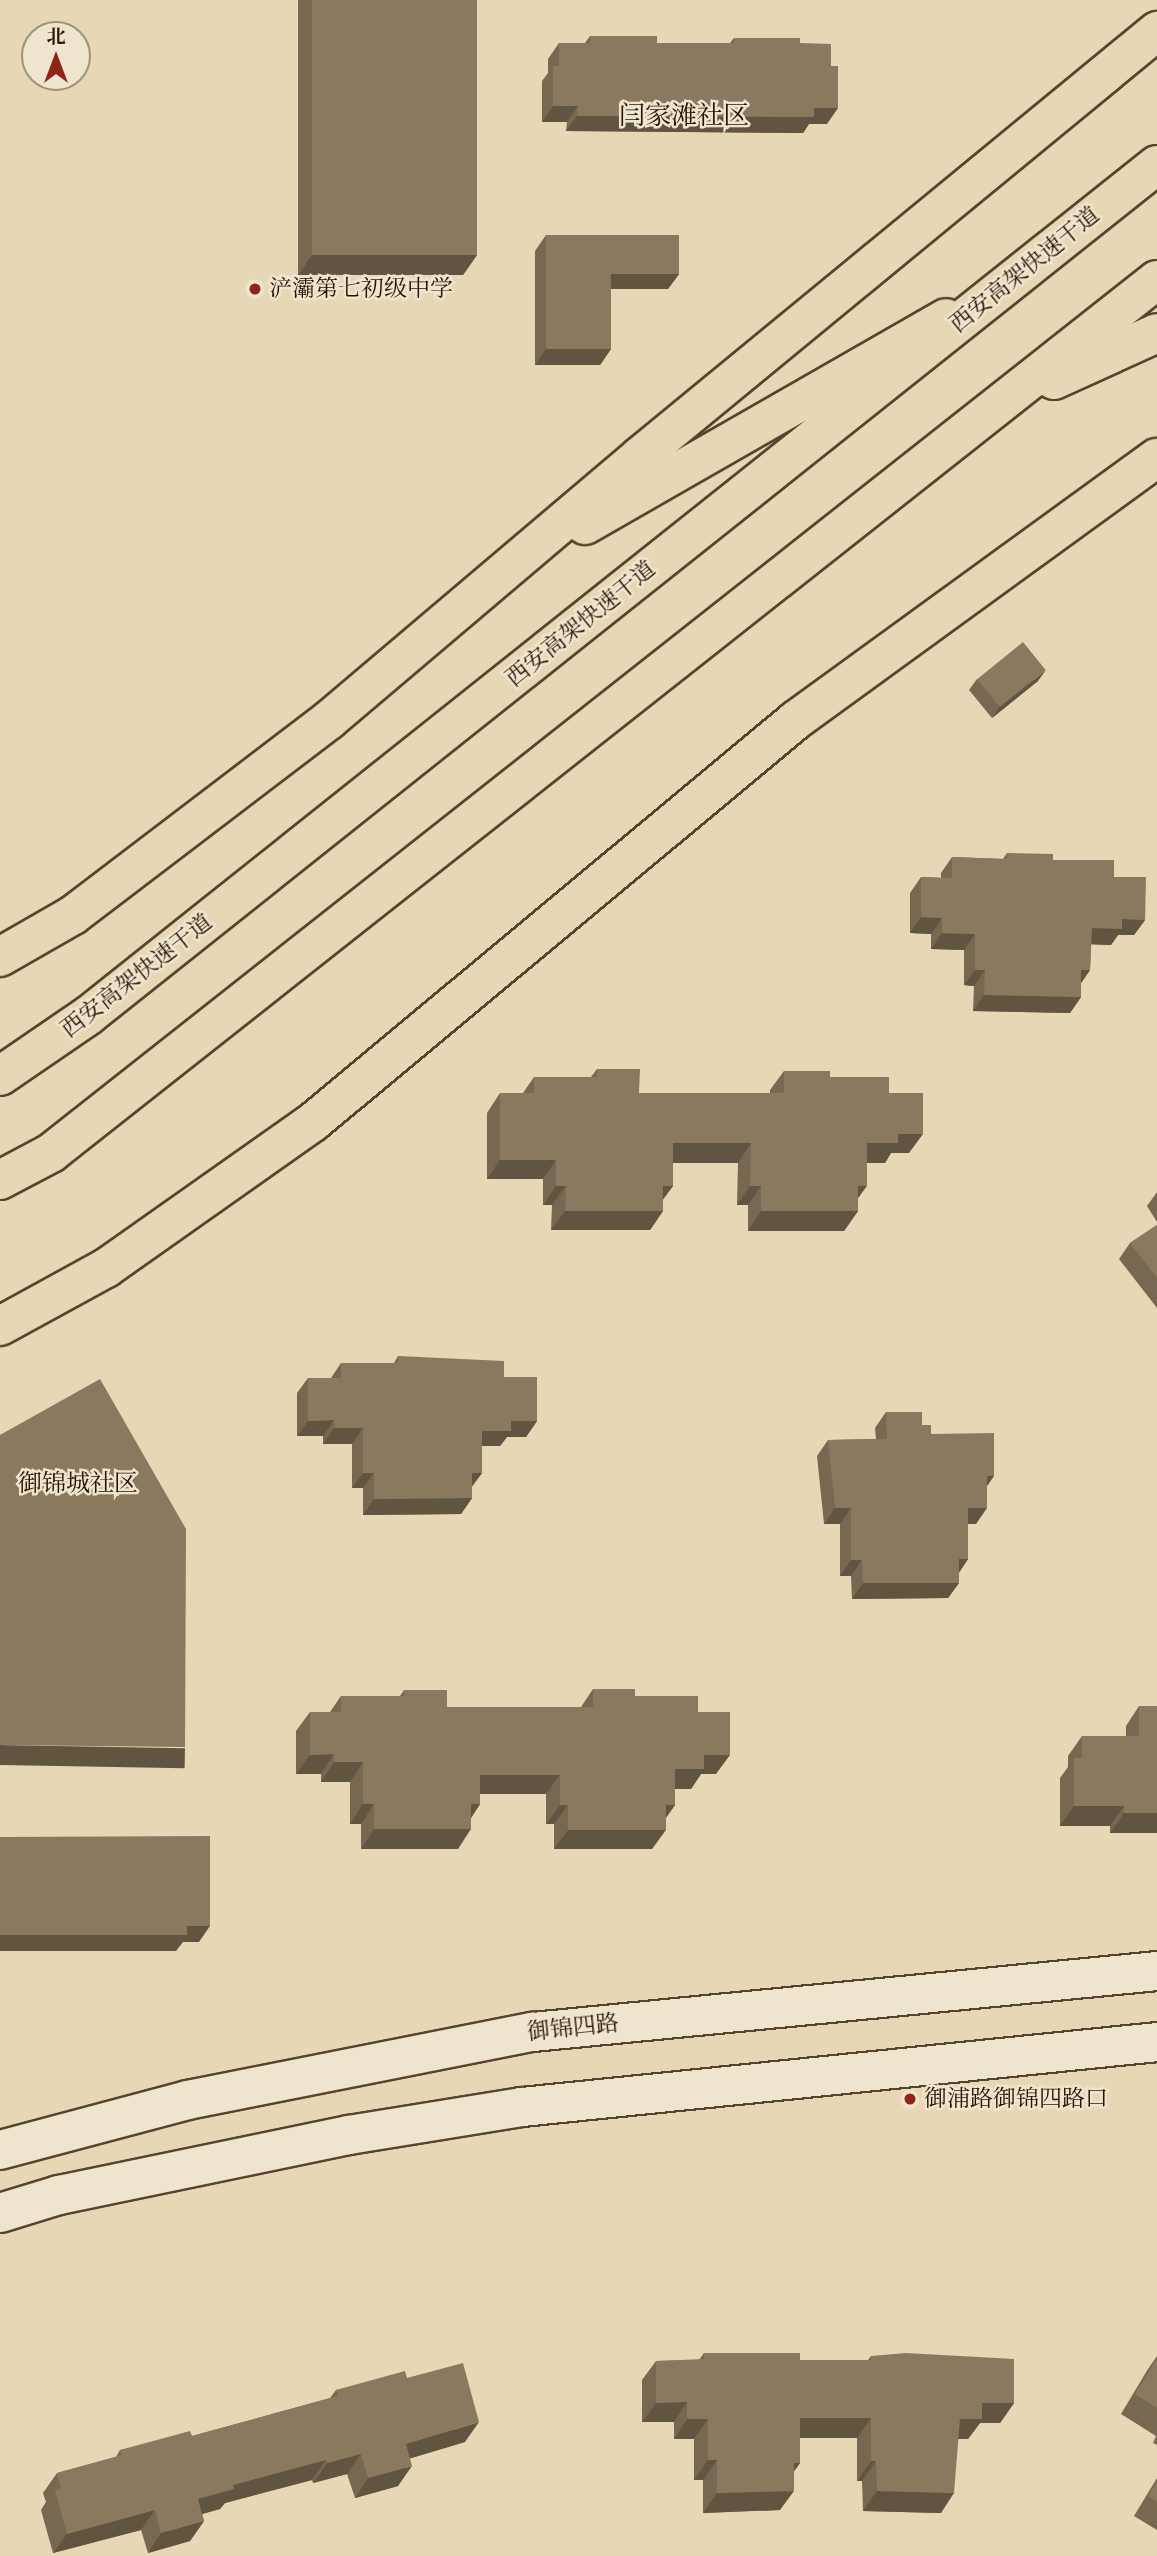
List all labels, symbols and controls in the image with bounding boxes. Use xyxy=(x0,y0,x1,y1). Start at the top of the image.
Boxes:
north arrow xyxy=(21,21,91,91)
text: 北 xyxy=(46,24,66,50)
district label: 闫家滩社区 xyxy=(619,100,749,132)
street label: 西安高架快速干道 xyxy=(945,201,1105,339)
place label: 浐灞第七初级中学 xyxy=(269,275,453,303)
marker: 浐灞第七初级中学 xyxy=(247,281,263,297)
street label: 西安高架快速干道 xyxy=(501,555,661,693)
street label: 西安高架快速干道 xyxy=(56,908,218,1044)
district label: 御锦城社区 xyxy=(18,1470,138,1498)
street label: 御锦四路 xyxy=(526,2009,620,2047)
place label: 御浦路御锦四路口 xyxy=(924,2085,1108,2113)
marker: 御浦路御锦四路口 xyxy=(902,2091,918,2107)

